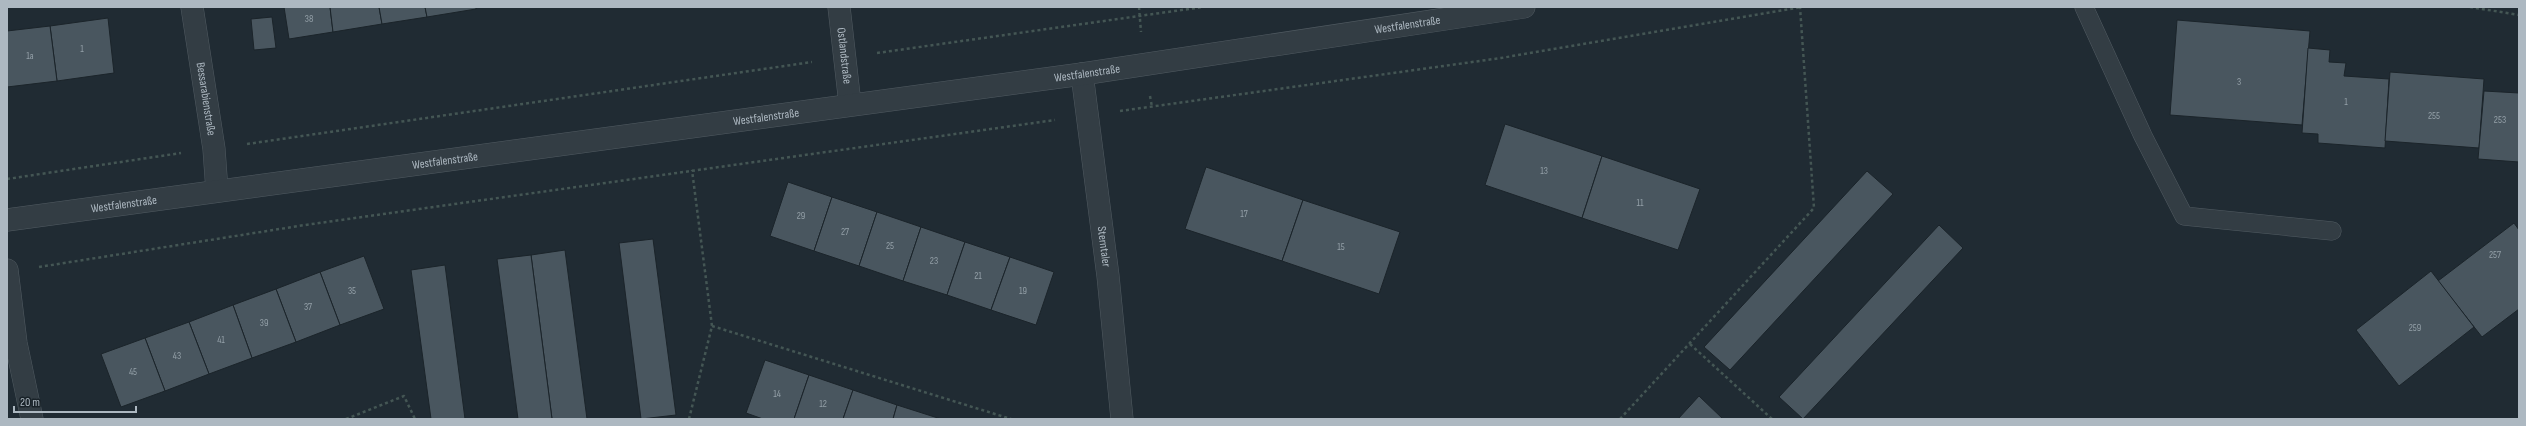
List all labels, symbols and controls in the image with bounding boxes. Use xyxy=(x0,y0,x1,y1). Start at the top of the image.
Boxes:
street label: Westfalenstraße xyxy=(1373,12,1442,37)
house number: 38 xyxy=(305,13,313,25)
street label: Ostlandstraße xyxy=(834,27,855,85)
house number: 1 xyxy=(80,43,84,55)
house number: 1a xyxy=(26,50,34,62)
street label: Bessarabienstraße xyxy=(193,61,219,137)
street label: Westfalenstraße xyxy=(1053,61,1121,85)
house number: 3 xyxy=(2237,76,2241,88)
house number: 1 xyxy=(2344,96,2348,108)
street label: Westfalenstraße xyxy=(732,105,800,129)
house number: 255 xyxy=(2428,110,2440,122)
house number: 253 xyxy=(2494,114,2506,126)
street label: Westfalenstraße xyxy=(411,149,479,172)
house number: 13 xyxy=(1540,165,1548,177)
street label: Westfalenstraße xyxy=(90,192,158,216)
house number: 11 xyxy=(1637,197,1644,209)
house number: 17 xyxy=(1240,208,1248,220)
house number: 29 xyxy=(797,210,805,222)
street label: Sterntaler xyxy=(1094,225,1114,268)
house number: 27 xyxy=(841,226,849,238)
house number: 25 xyxy=(886,240,894,252)
house number: 15 xyxy=(1337,241,1345,253)
house number: 257 xyxy=(2489,249,2501,261)
house number: 23 xyxy=(930,255,938,267)
house number: 21 xyxy=(974,270,982,282)
house number: 35 xyxy=(348,285,356,297)
house number: 19 xyxy=(1019,285,1027,297)
house number: 37 xyxy=(304,301,312,313)
house number: 39 xyxy=(260,317,268,329)
house number: 259 xyxy=(2409,322,2421,334)
house number: 41 xyxy=(217,334,225,346)
house number: 43 xyxy=(173,350,181,362)
house number: 45 xyxy=(129,366,137,378)
scale bar xyxy=(14,388,136,414)
house number: 14 xyxy=(773,388,781,400)
text: 20 m xyxy=(20,395,40,410)
house number: 12 xyxy=(819,398,827,410)

